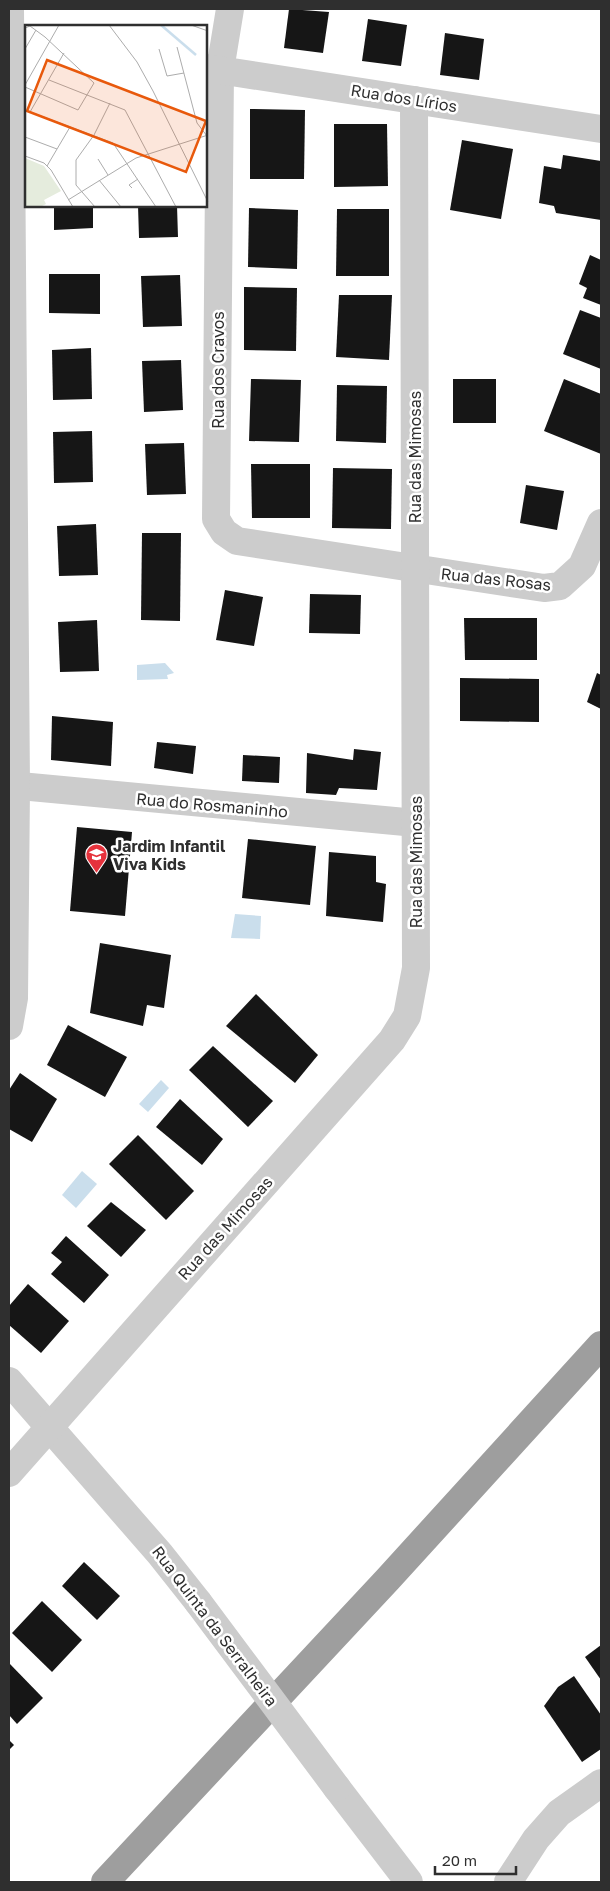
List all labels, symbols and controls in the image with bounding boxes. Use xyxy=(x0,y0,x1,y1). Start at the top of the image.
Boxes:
inset map xyxy=(25,25,208,208)
street label: Rua dos Lírios xyxy=(349,80,459,116)
street label: Rua dos Cravos xyxy=(208,311,228,429)
street label: Rua das Mimosas xyxy=(405,391,425,523)
street label: Rua das Rosas xyxy=(440,563,552,595)
street label: Rua do Rosmaninho xyxy=(135,788,289,822)
street label: Rua das Mimosas xyxy=(406,796,426,928)
place label: Jardim Infantil Viva Kids xyxy=(113,836,226,874)
school or university icon: Jardim Infantil Viva Kids xyxy=(85,843,109,874)
street label: Rua das Mimosas xyxy=(173,1172,277,1284)
street label: Rua Quinta da Serralheira xyxy=(148,1542,282,1710)
scale bar xyxy=(435,1844,516,1876)
text: 20 m xyxy=(442,1851,477,1869)

